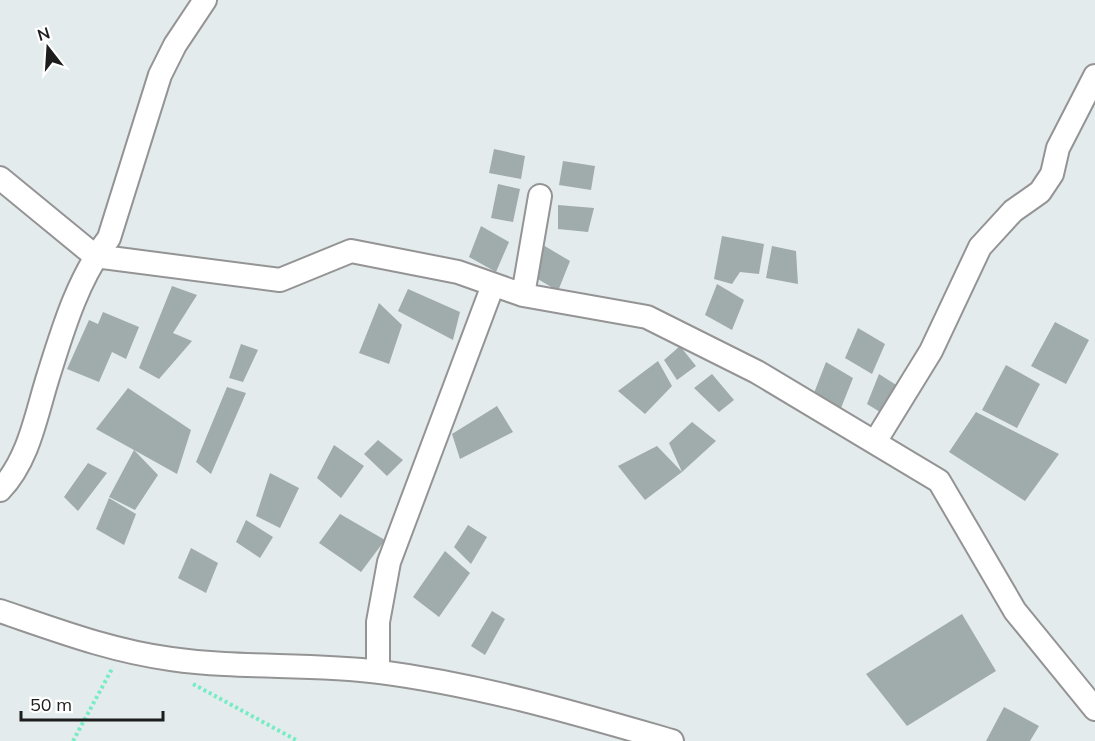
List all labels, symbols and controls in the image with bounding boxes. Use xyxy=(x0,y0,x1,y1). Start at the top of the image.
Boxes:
north arrow xyxy=(18,18,78,78)
text: N xyxy=(35,22,52,45)
scale bar xyxy=(21,684,164,722)
text: 50 m xyxy=(30,693,72,716)

